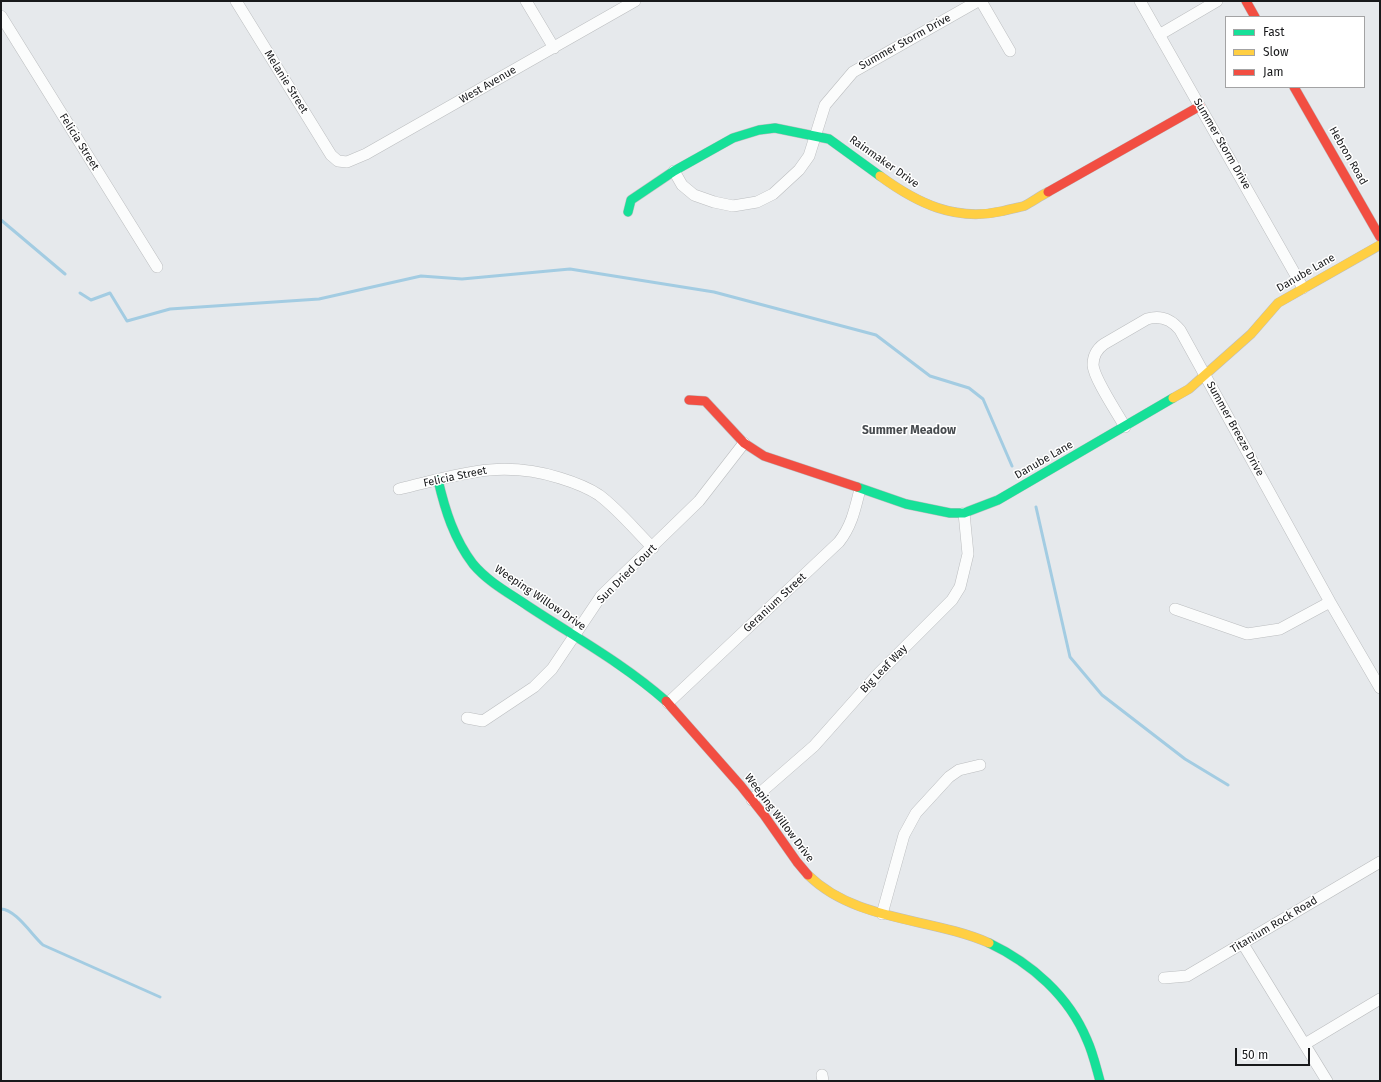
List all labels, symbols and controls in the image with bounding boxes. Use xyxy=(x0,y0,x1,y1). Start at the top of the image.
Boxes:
street label: Summer Storm Drive xyxy=(857,11,953,73)
legend xyxy=(1225,16,1365,88)
text: Fast xyxy=(1263,25,1285,39)
text: Slow xyxy=(1263,45,1289,59)
street label: Melanie Street xyxy=(261,48,311,116)
street label: West Avenue xyxy=(457,63,519,107)
text: Jam xyxy=(1263,65,1283,79)
street label: Summer Storm Drive xyxy=(1191,96,1253,192)
street label: Felicia Street xyxy=(56,111,102,173)
street label: Hebron Road xyxy=(1326,125,1370,187)
street label: Rainmaker Drive xyxy=(847,133,921,191)
street label: Danube Lane xyxy=(1275,251,1337,295)
street label: Summer Breeze Drive xyxy=(1203,379,1267,479)
district label: Summer Meadow xyxy=(862,424,956,438)
street label: Danube Lane xyxy=(1013,438,1075,482)
street label: Felicia Street xyxy=(422,464,488,490)
street label: Sun Dried Court xyxy=(595,542,659,606)
street label: Weeping Willow Drive xyxy=(492,563,588,633)
street label: Geranium Street xyxy=(741,571,809,635)
street label: Big Leaf Way xyxy=(858,642,910,696)
street label: Weeping Willow Drive xyxy=(741,771,817,865)
street label: Titanium Rock Road xyxy=(1228,894,1320,956)
scale bar xyxy=(1237,1040,1312,1066)
text: 50 m xyxy=(1242,1048,1268,1062)

